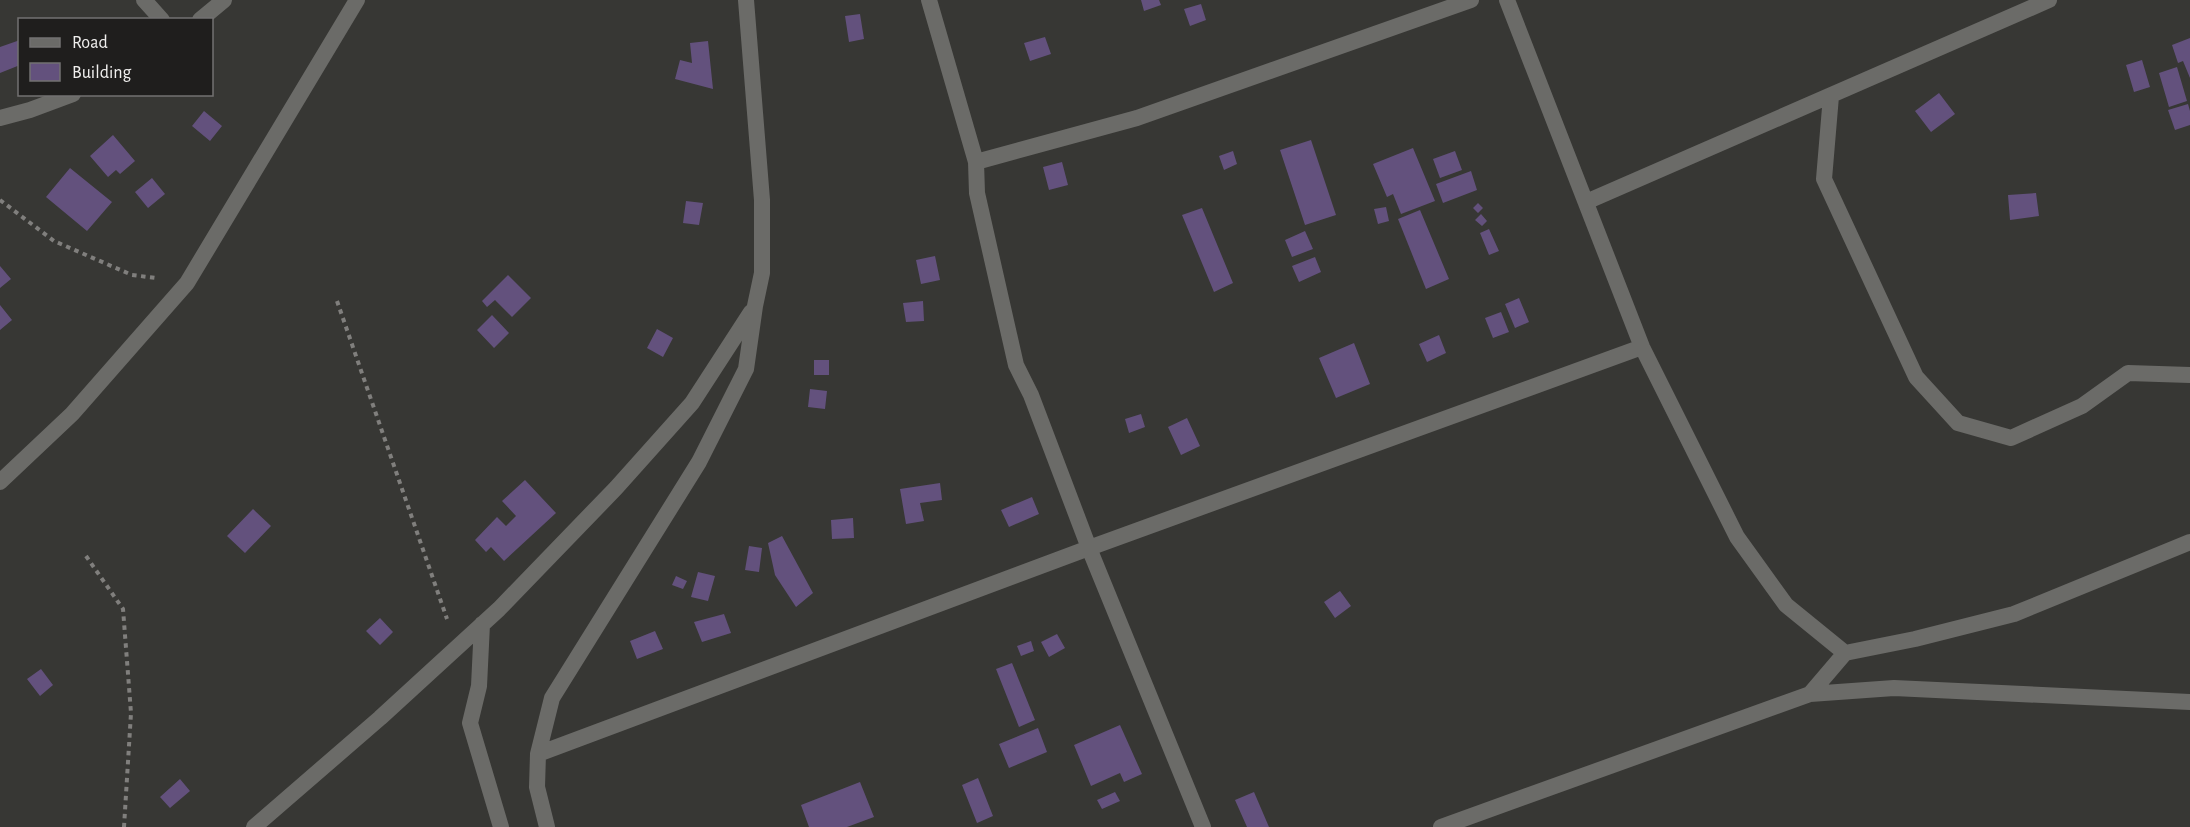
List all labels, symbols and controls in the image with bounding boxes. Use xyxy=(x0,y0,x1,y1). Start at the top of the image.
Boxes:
legend xyxy=(18,18,213,96)
text: Road xyxy=(72,34,108,52)
text: Building xyxy=(72,64,132,82)

